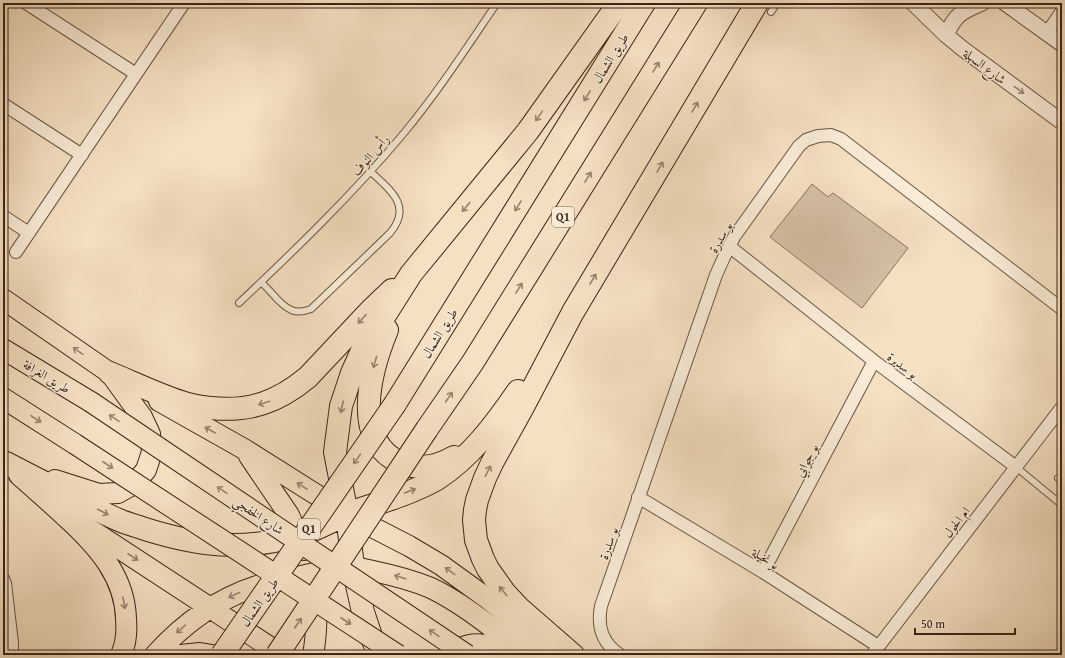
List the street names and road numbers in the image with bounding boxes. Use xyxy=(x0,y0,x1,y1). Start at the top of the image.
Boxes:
street label: طريق الشمال xyxy=(588,29,633,87)
street label: شارع السهلة xyxy=(957,43,1010,90)
street label: رأس النوف xyxy=(347,130,394,180)
road number: Q1 xyxy=(552,207,574,227)
street label: بو سدرة xyxy=(704,218,737,256)
street label: طريق الشمال xyxy=(417,304,462,362)
street label: بو سديرة xyxy=(883,347,922,383)
street label: طريق الغرافة xyxy=(19,355,74,398)
street label: بو جوابي xyxy=(790,440,825,481)
street label: شارع الخفجي xyxy=(228,492,288,542)
street label: ام الحول xyxy=(938,503,976,543)
road number: Q1 xyxy=(298,519,320,539)
street label: بو سدرة xyxy=(594,524,623,562)
street label: بو نخيلة xyxy=(748,542,783,574)
street label: طريق الشمال xyxy=(236,574,283,631)

